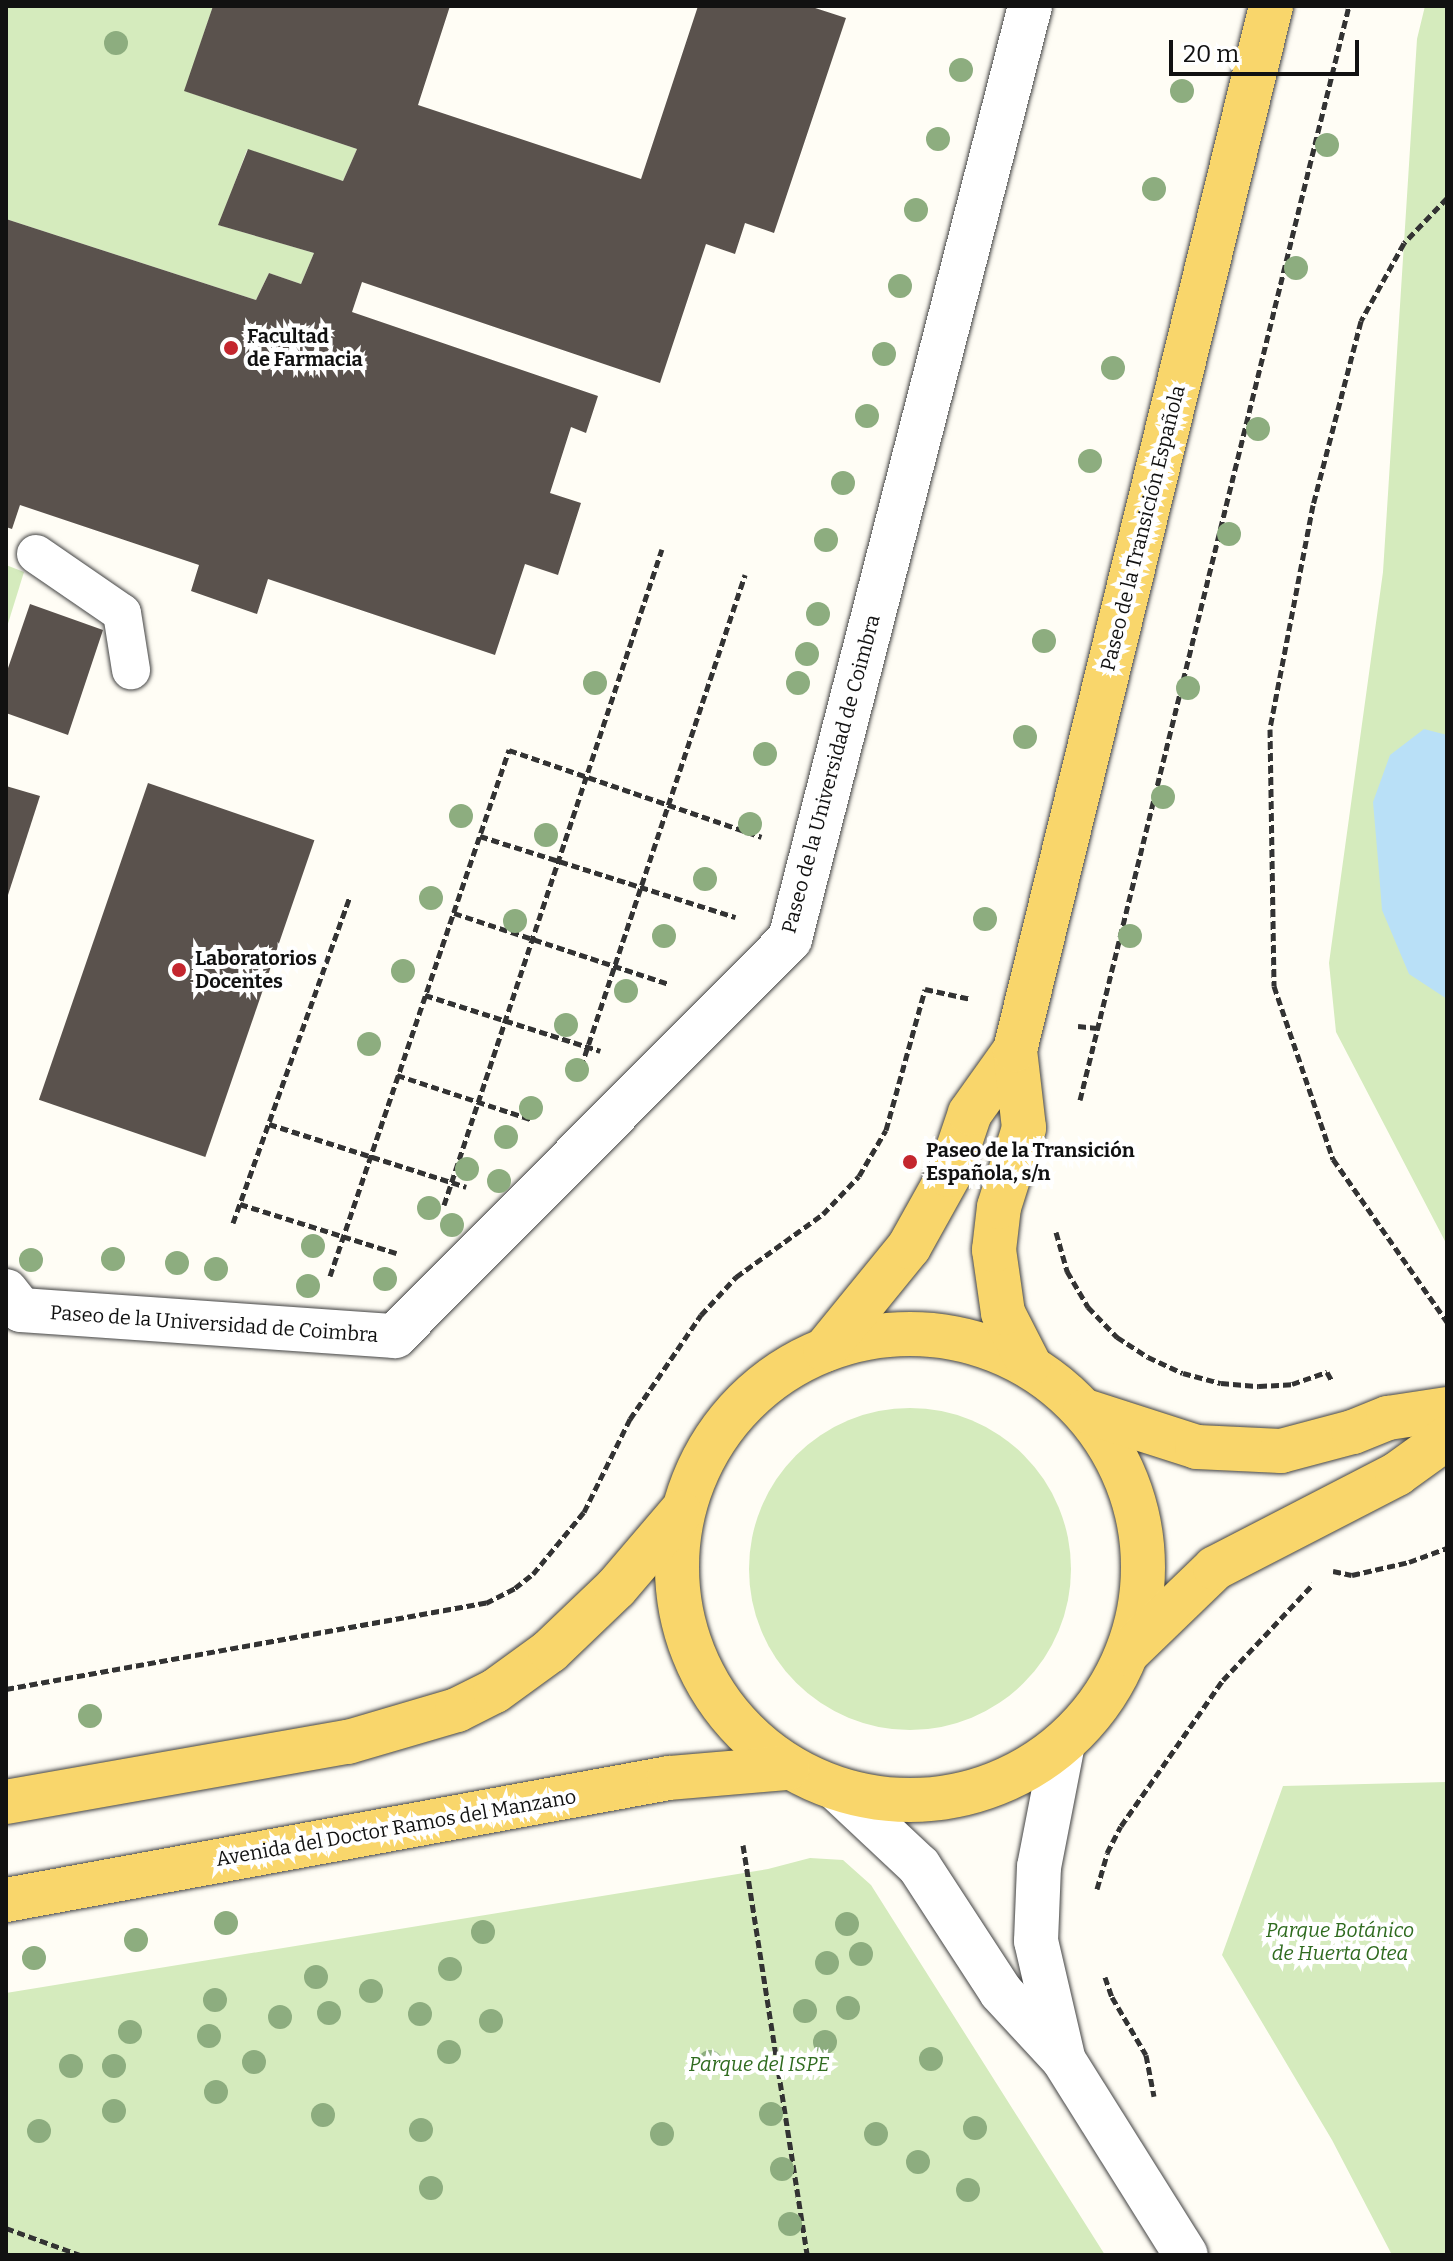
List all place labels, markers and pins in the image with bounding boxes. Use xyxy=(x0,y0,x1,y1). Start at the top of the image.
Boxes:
place label: Facultad de Farmacia xyxy=(247,324,363,371)
marker: Facultad de Farmacia xyxy=(222,339,240,357)
place label: Laboratorios Docentes xyxy=(195,946,317,993)
marker: Laboratorios Docentes xyxy=(170,961,188,979)
place label: Paseo de la Transición Española, s/n xyxy=(926,1138,1135,1185)
marker: Paseo de la Transición Española, s/n xyxy=(901,1153,919,1171)

